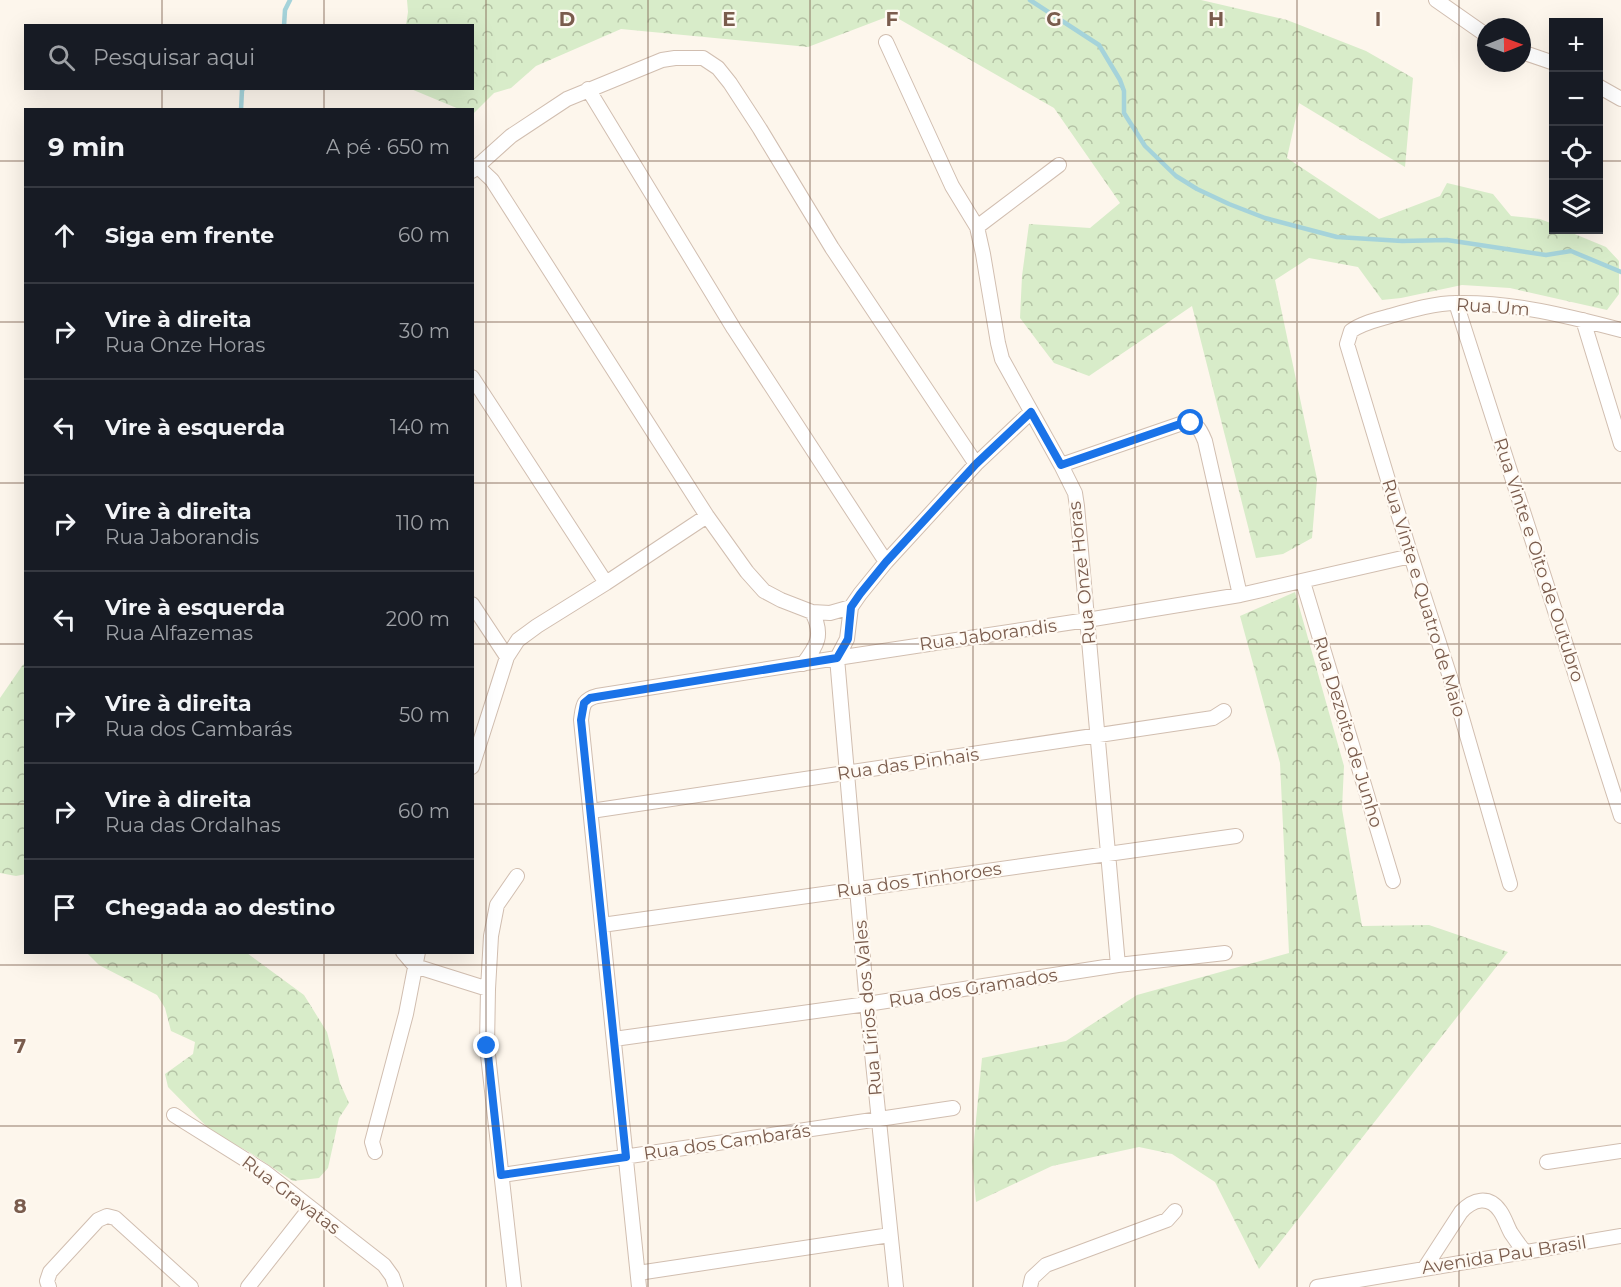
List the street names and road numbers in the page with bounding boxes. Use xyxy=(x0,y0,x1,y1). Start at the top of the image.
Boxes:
street label: Rua Um xyxy=(1455,293,1531,321)
street label: Rua Vinte e Oito de Outubro xyxy=(1489,435,1589,685)
street label: Rua Vinte e Quatro de Maio xyxy=(1377,476,1471,720)
street label: Rua Onze Horas xyxy=(1064,500,1100,646)
street label: Rua Jaborandis xyxy=(918,614,1058,656)
street label: Rua Dezoito de Junho xyxy=(1308,634,1388,830)
street label: Rua das Pinhais xyxy=(836,743,981,785)
street label: Rua dos Tinhoroes xyxy=(835,858,1003,902)
street label: Rua Lírios dos Vales xyxy=(849,919,887,1097)
street label: Rua dos Gramados xyxy=(887,964,1059,1012)
street label: Rua dos Cambarás xyxy=(642,1119,812,1165)
street label: Rua Gravatas xyxy=(237,1151,345,1239)
street label: Avenida Pau Brasil xyxy=(1420,1231,1588,1279)

